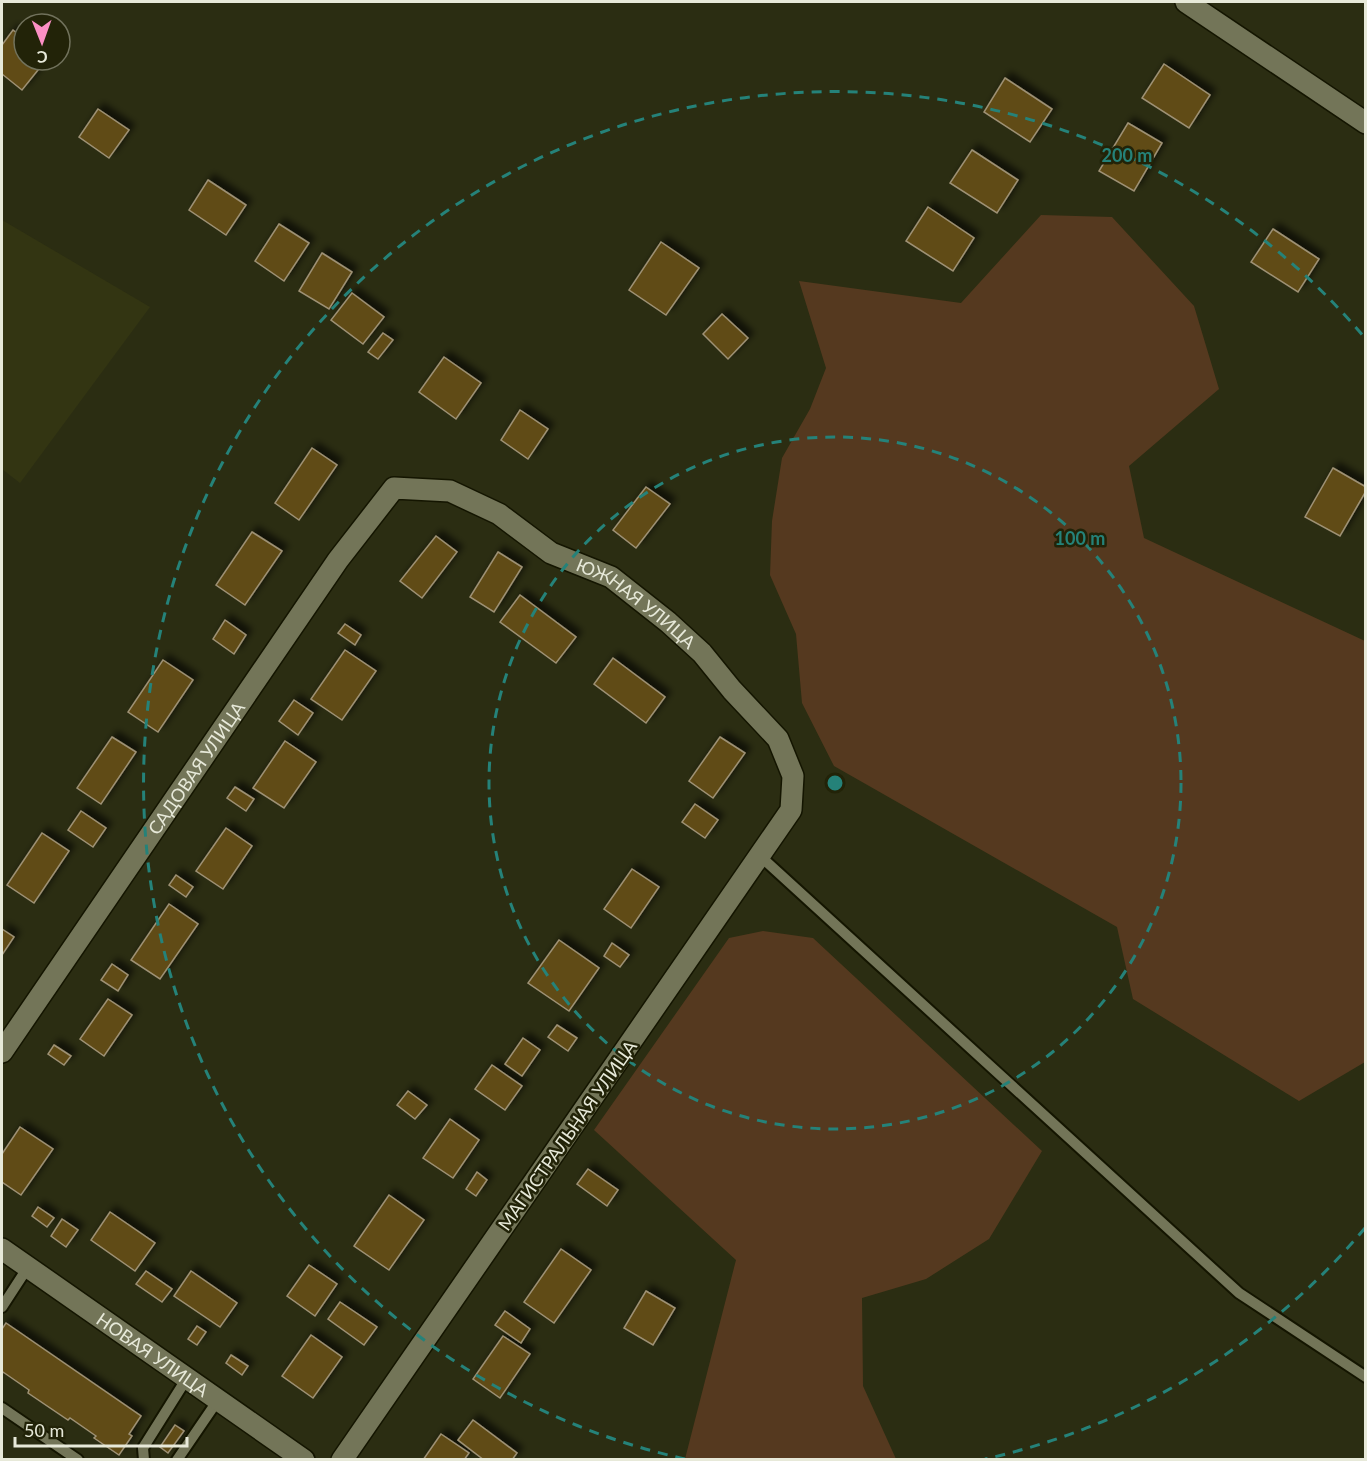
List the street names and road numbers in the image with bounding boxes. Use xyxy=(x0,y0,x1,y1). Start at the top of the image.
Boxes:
street label: ЮЖНАЯ УЛИЦА xyxy=(573,553,701,654)
street label: САДОВАЯ УЛИЦА xyxy=(143,697,250,839)
street label: МАГИСТРАЛЬНАЯ УЛИЦА xyxy=(493,1035,642,1234)
street label: НОВАЯ УЛИЦА xyxy=(93,1308,214,1402)

